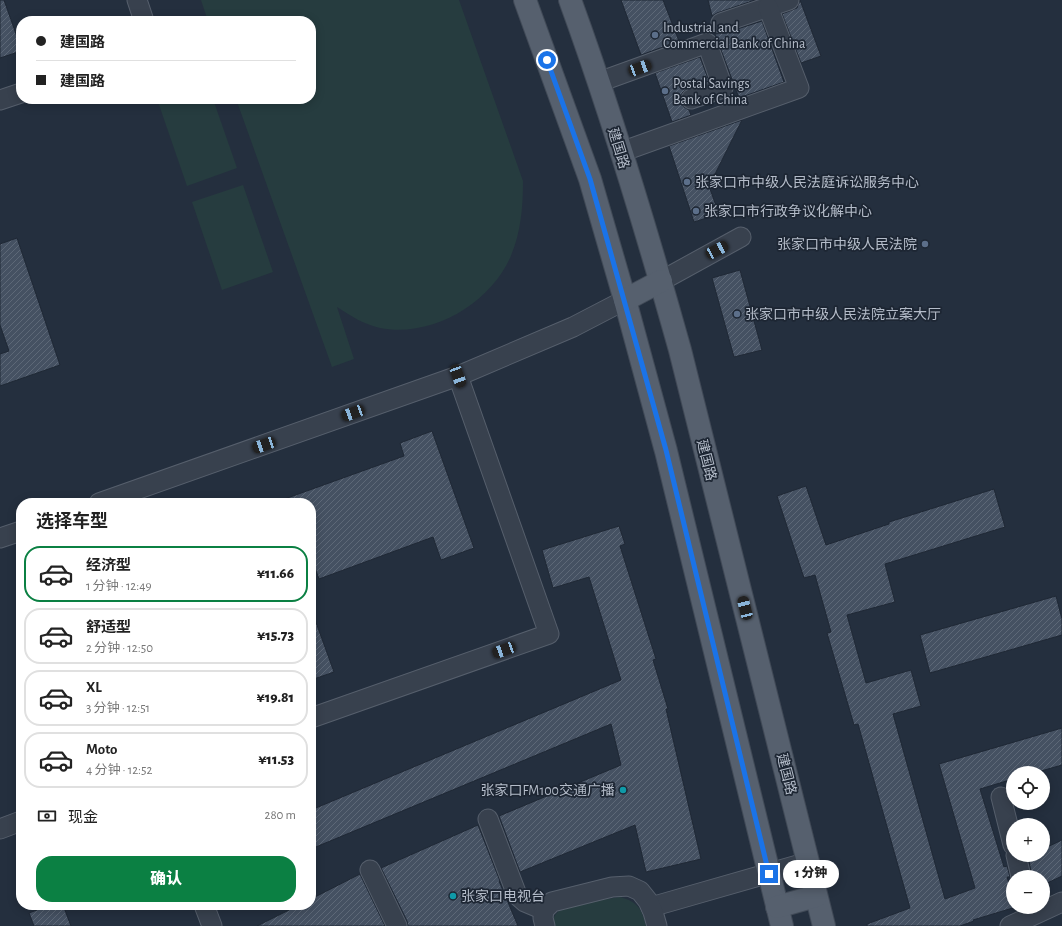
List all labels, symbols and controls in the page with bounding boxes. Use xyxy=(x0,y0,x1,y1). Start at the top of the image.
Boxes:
place label: Industrial and Commercial Bank of China xyxy=(663,21,806,51)
marker: Industrial and Commercial Bank of China xyxy=(650,30,660,40)
text: 建国路 xyxy=(60,35,105,50)
route start xyxy=(538,51,556,69)
car xyxy=(627,58,653,78)
text: 建国路 xyxy=(60,74,105,89)
place label: Postal Savings Bank of China xyxy=(673,77,750,107)
marker: Postal Savings Bank of China xyxy=(660,86,670,96)
street label: 建国路 xyxy=(605,126,632,170)
place label: 张家口市中级人民法庭诉讼服务中心 xyxy=(695,174,919,190)
marker: 张家口市中级人民法庭诉讼服务中心 xyxy=(682,177,692,187)
place label: 张家口市行政争议化解中心 xyxy=(704,203,872,219)
marker: 张家口市行政争议化解中心 xyxy=(691,206,701,216)
place label: 张家口市中级人民法院 xyxy=(777,236,917,252)
car xyxy=(704,239,730,261)
marker: 张家口市中级人民法院 xyxy=(920,239,930,249)
place label: 张家口市中级人民法院立案大厅 xyxy=(745,306,941,322)
marker: 张家口市中级人民法院立案大厅 xyxy=(732,309,742,319)
car xyxy=(448,363,468,389)
car xyxy=(340,403,366,423)
car xyxy=(251,435,277,455)
street label: 建国路 xyxy=(694,438,719,482)
text: 选择车型 xyxy=(36,513,108,531)
icon: car xyxy=(38,556,74,592)
text: 经济型 xyxy=(86,558,131,573)
text: ¥11.66 xyxy=(257,566,294,581)
text: 1 分钟 · 12:49 xyxy=(86,580,152,593)
car xyxy=(736,595,754,621)
icon: car xyxy=(38,618,74,654)
text: 舒适型 xyxy=(86,620,131,635)
text: ¥15.73 xyxy=(257,628,294,643)
car xyxy=(491,640,517,660)
text: 2 分钟 · 12:50 xyxy=(86,642,153,655)
icon: car xyxy=(38,680,74,716)
text: XL xyxy=(86,680,102,695)
text: ¥19.81 xyxy=(256,690,294,705)
text: 3 分钟 · 12:51 xyxy=(86,702,150,715)
icon: car xyxy=(38,742,74,778)
text: Moto xyxy=(86,742,118,757)
text: ¥11.53 xyxy=(258,752,294,767)
street label: 建国路 xyxy=(774,752,799,796)
text: 4 分钟 · 12:52 xyxy=(86,764,152,777)
map controls xyxy=(1006,766,1050,914)
button: locate xyxy=(1006,766,1050,810)
place label: 张家口FM100交通广播 xyxy=(480,782,615,798)
marker: 张家口FM100交通广播 xyxy=(618,785,628,795)
icon: cash xyxy=(36,805,58,827)
text: 280 m xyxy=(265,809,296,822)
text: 现金 xyxy=(68,810,98,825)
button: + xyxy=(1006,818,1050,862)
button: 确认 xyxy=(36,856,296,902)
callout: 1 分钟 xyxy=(783,860,839,888)
route end xyxy=(760,865,778,883)
text: 1 分钟 xyxy=(795,867,827,880)
button: − xyxy=(1006,870,1050,914)
place label: 张家口电视台 xyxy=(461,888,545,904)
marker: 张家口电视台 xyxy=(448,891,458,901)

